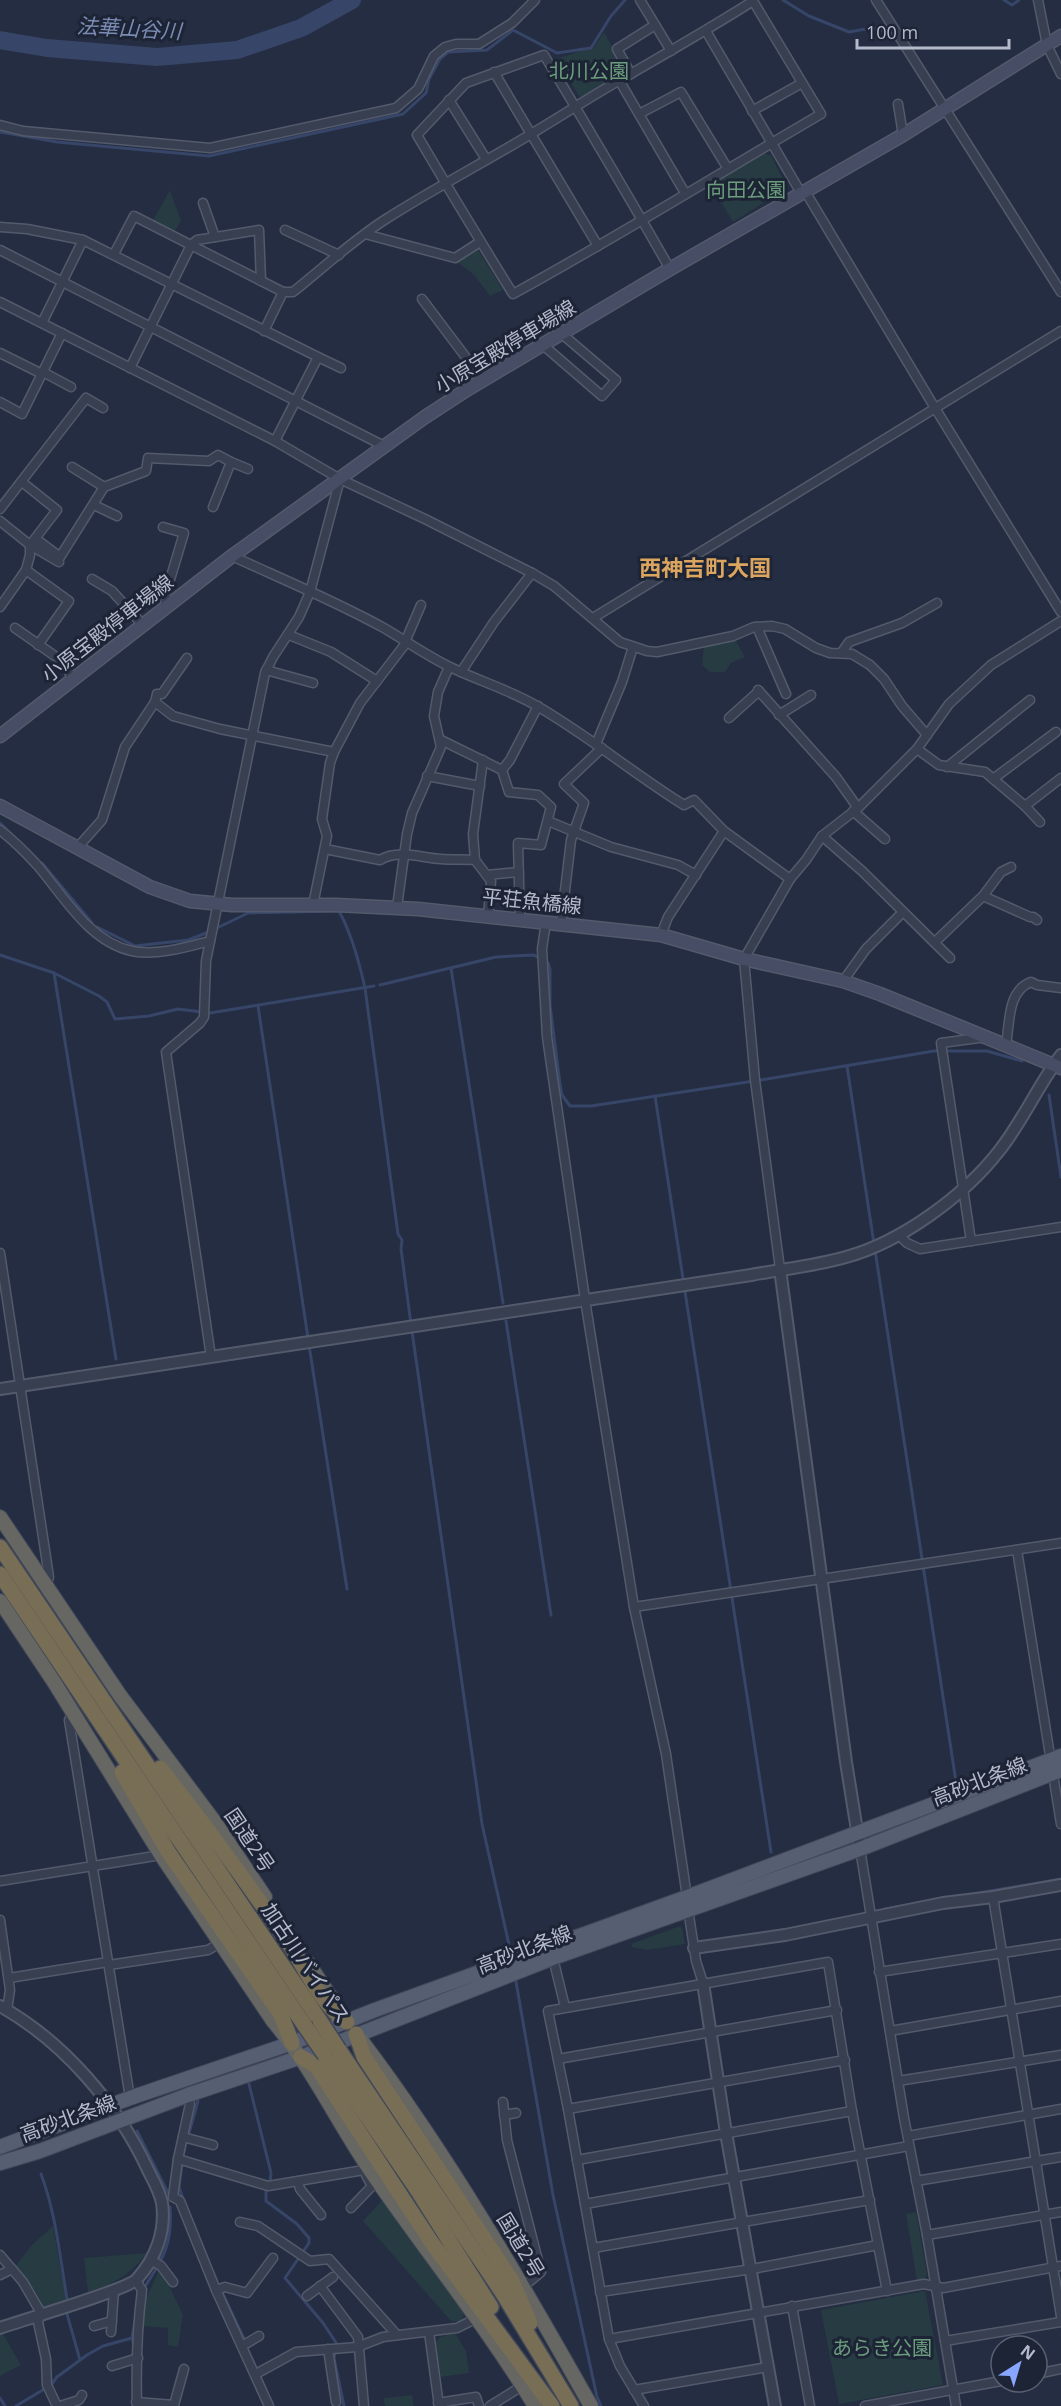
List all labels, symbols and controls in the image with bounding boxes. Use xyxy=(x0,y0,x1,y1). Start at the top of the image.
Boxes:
water label: 法華山谷川 xyxy=(76,11,184,45)
scale bar xyxy=(857,12,1008,50)
text: 100 m xyxy=(866,20,918,44)
park label: 北川公園 xyxy=(549,57,629,84)
park label: 向田公園 xyxy=(706,176,786,203)
street label: 小原宝殿停車場線 xyxy=(429,293,581,399)
district label: 西神吉町大国 xyxy=(639,552,771,582)
street label: 小原宝殿停車場線 xyxy=(36,568,178,688)
street label: 平荘魚橋線 xyxy=(481,882,583,920)
street label: 高砂北条線 xyxy=(927,1750,1031,1812)
street label: 国道2号 xyxy=(219,1803,281,1877)
street label: 加古川バイパス xyxy=(256,1898,356,2028)
street label: 高砂北条線 xyxy=(472,1918,576,1980)
street label: 高砂北条線 xyxy=(16,2088,120,2148)
street label: 国道2号 xyxy=(491,2207,551,2283)
park label: あらき公園 xyxy=(832,2334,932,2361)
north arrow xyxy=(989,2334,1049,2394)
text: N xyxy=(1016,2339,1040,2365)

